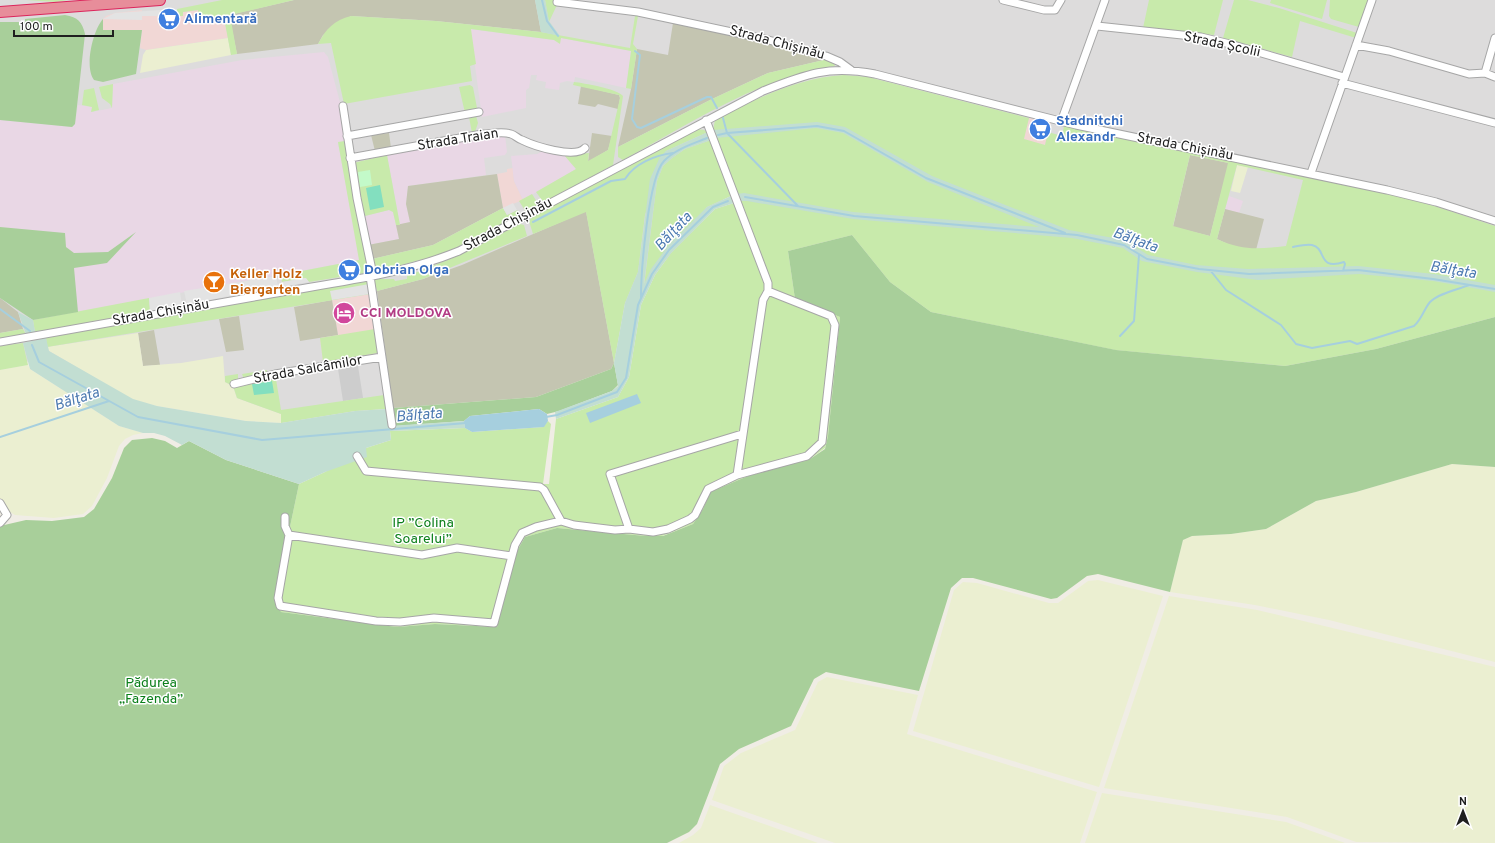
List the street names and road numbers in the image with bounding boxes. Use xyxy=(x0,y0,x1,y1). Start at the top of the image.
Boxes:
street label: Strada Chișinău xyxy=(727,22,827,64)
street label: Strada Școlii xyxy=(1182,29,1262,61)
street label: Strada Traian xyxy=(416,125,500,155)
street label: Strada Chișinău xyxy=(1135,129,1235,165)
street label: Strada Chișinău xyxy=(461,194,555,256)
street label: Strada Chișinău xyxy=(111,296,211,330)
street label: Strada Salcâmilor xyxy=(252,352,364,388)

